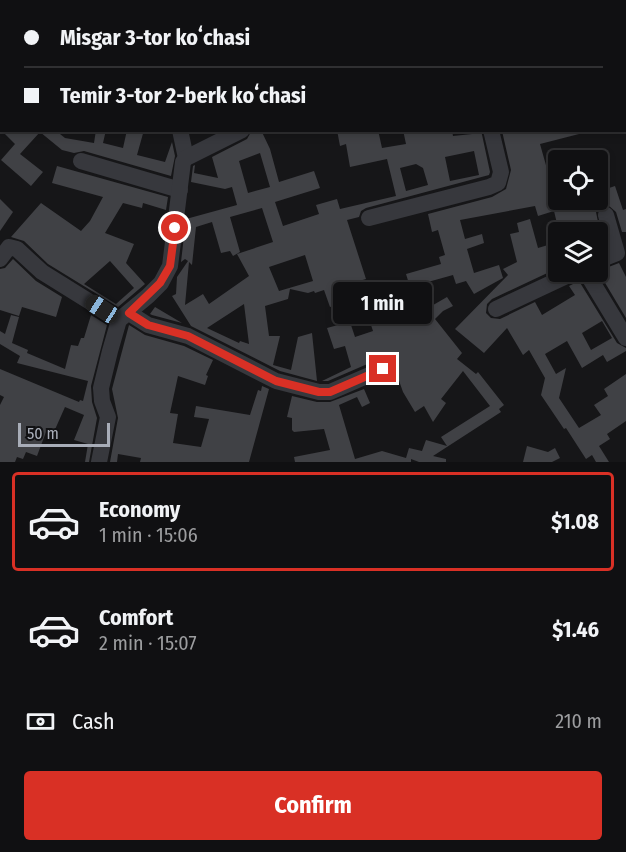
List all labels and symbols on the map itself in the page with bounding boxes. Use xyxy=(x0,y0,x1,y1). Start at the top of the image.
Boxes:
route start xyxy=(161,214,188,241)
callout: 1 min xyxy=(334,282,433,324)
car xyxy=(82,292,122,326)
route end xyxy=(369,355,396,382)
scale bar xyxy=(18,420,110,448)

